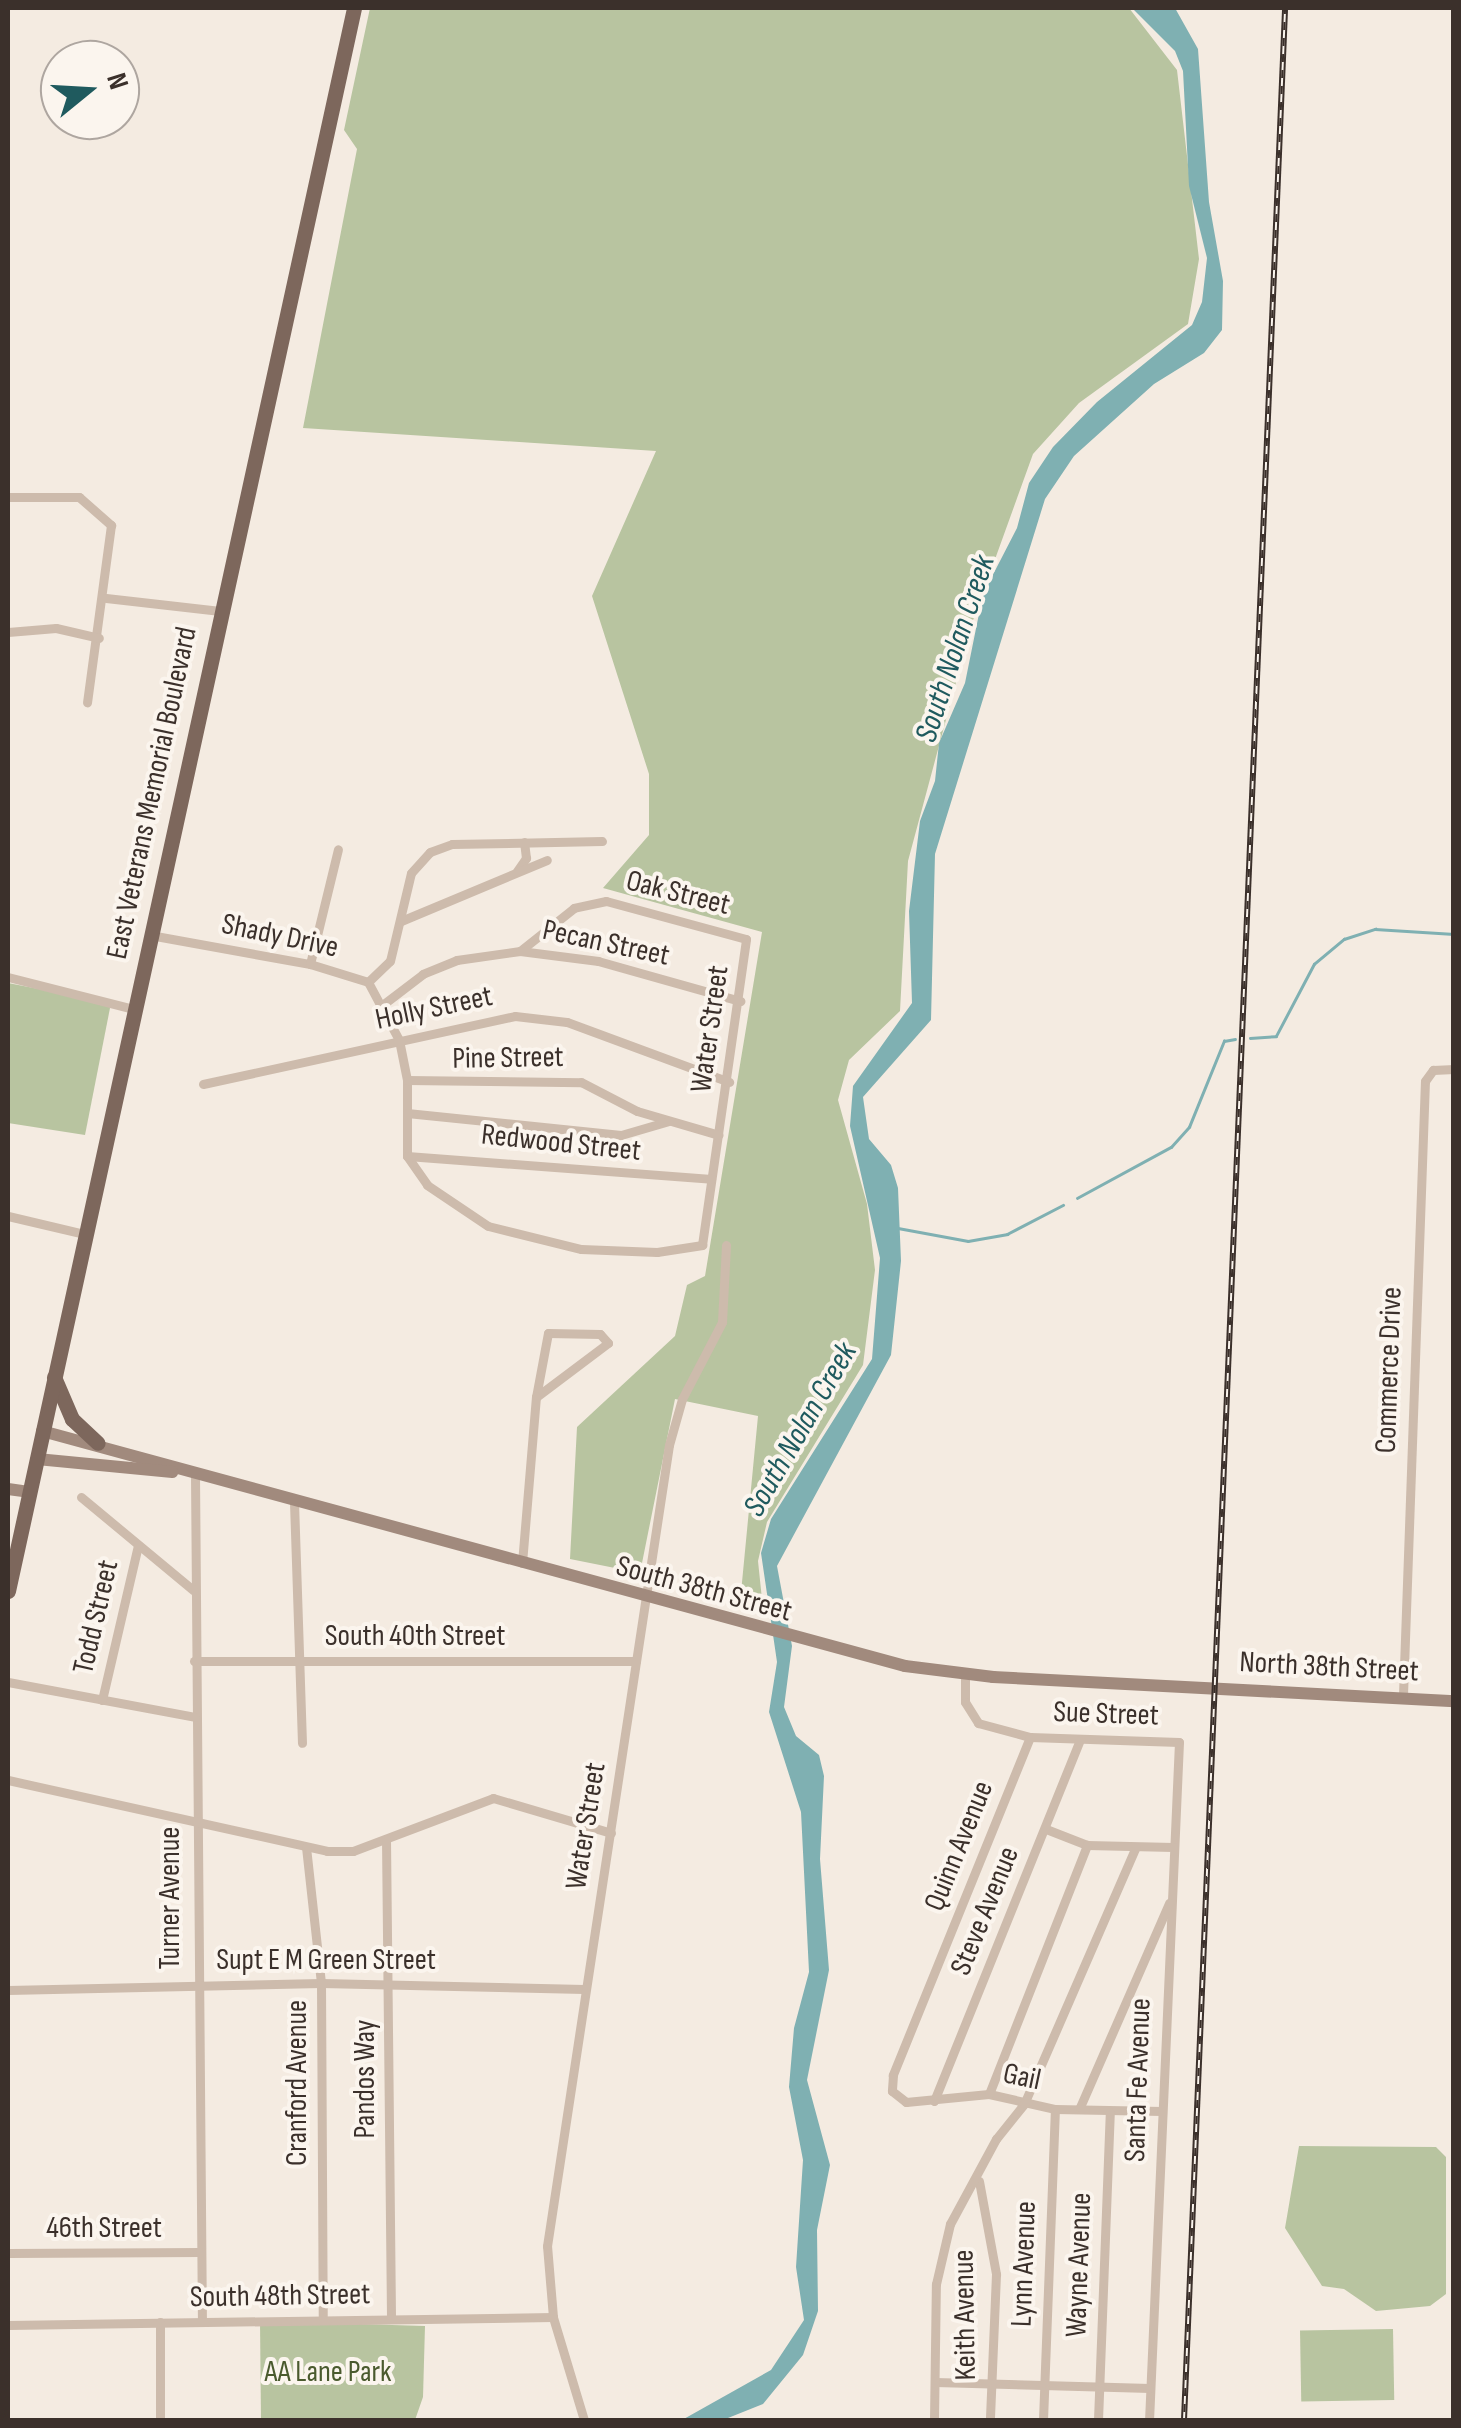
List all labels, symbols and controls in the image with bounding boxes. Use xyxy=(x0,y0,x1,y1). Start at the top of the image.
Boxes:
north arrow xyxy=(40,40,140,140)
text: N xyxy=(99,69,135,93)
water label: South Nolan Creek xyxy=(908,551,1004,747)
street label: East Veterans Memorial Boulevard xyxy=(99,624,205,962)
street label: Oak Street xyxy=(622,863,734,923)
street label: Shady Drive xyxy=(218,906,342,966)
street label: Pecan Street xyxy=(539,912,673,974)
street label: Water Street xyxy=(683,963,737,1095)
street label: Holly Street xyxy=(372,978,496,1038)
street label: Pine Street xyxy=(452,1039,564,1077)
street label: Redwood Street xyxy=(479,1117,643,1169)
street label: Commerce Drive xyxy=(1368,1286,1410,1454)
water label: South Nolan Creek xyxy=(736,1336,866,1524)
street label: South 38th Street xyxy=(612,1548,796,1630)
street label: Todd Street xyxy=(65,1557,127,1677)
street label: South 40th Street xyxy=(325,1618,505,1654)
street label: North 38th Street xyxy=(1239,1644,1419,1690)
street label: Sue Street xyxy=(1053,1694,1159,1734)
street label: Water Street xyxy=(558,1760,614,1892)
street label: Quinn Avenue xyxy=(917,1776,1001,1916)
street label: Turner Avenue xyxy=(152,1827,188,1969)
street label: Steve Avenue xyxy=(943,1842,1027,1980)
street label: Supt E M Green Street xyxy=(216,1942,436,1978)
street label: Santa Fe Avenue xyxy=(1117,1997,1159,2163)
street label: Cranford Avenue xyxy=(279,2000,315,2166)
street label: Pandos Way xyxy=(347,2020,383,2138)
street label: Gail xyxy=(1000,2055,1044,2099)
street label: Wayne Avenue xyxy=(1058,2192,1100,2338)
street label: Lynn Avenue xyxy=(1004,2201,1044,2327)
street label: 46th Street xyxy=(46,2210,162,2246)
street label: Keith Avenue xyxy=(946,2249,984,2381)
street label: South 48th Street xyxy=(189,2276,371,2316)
park label: AA Lane Park xyxy=(264,2354,392,2390)

